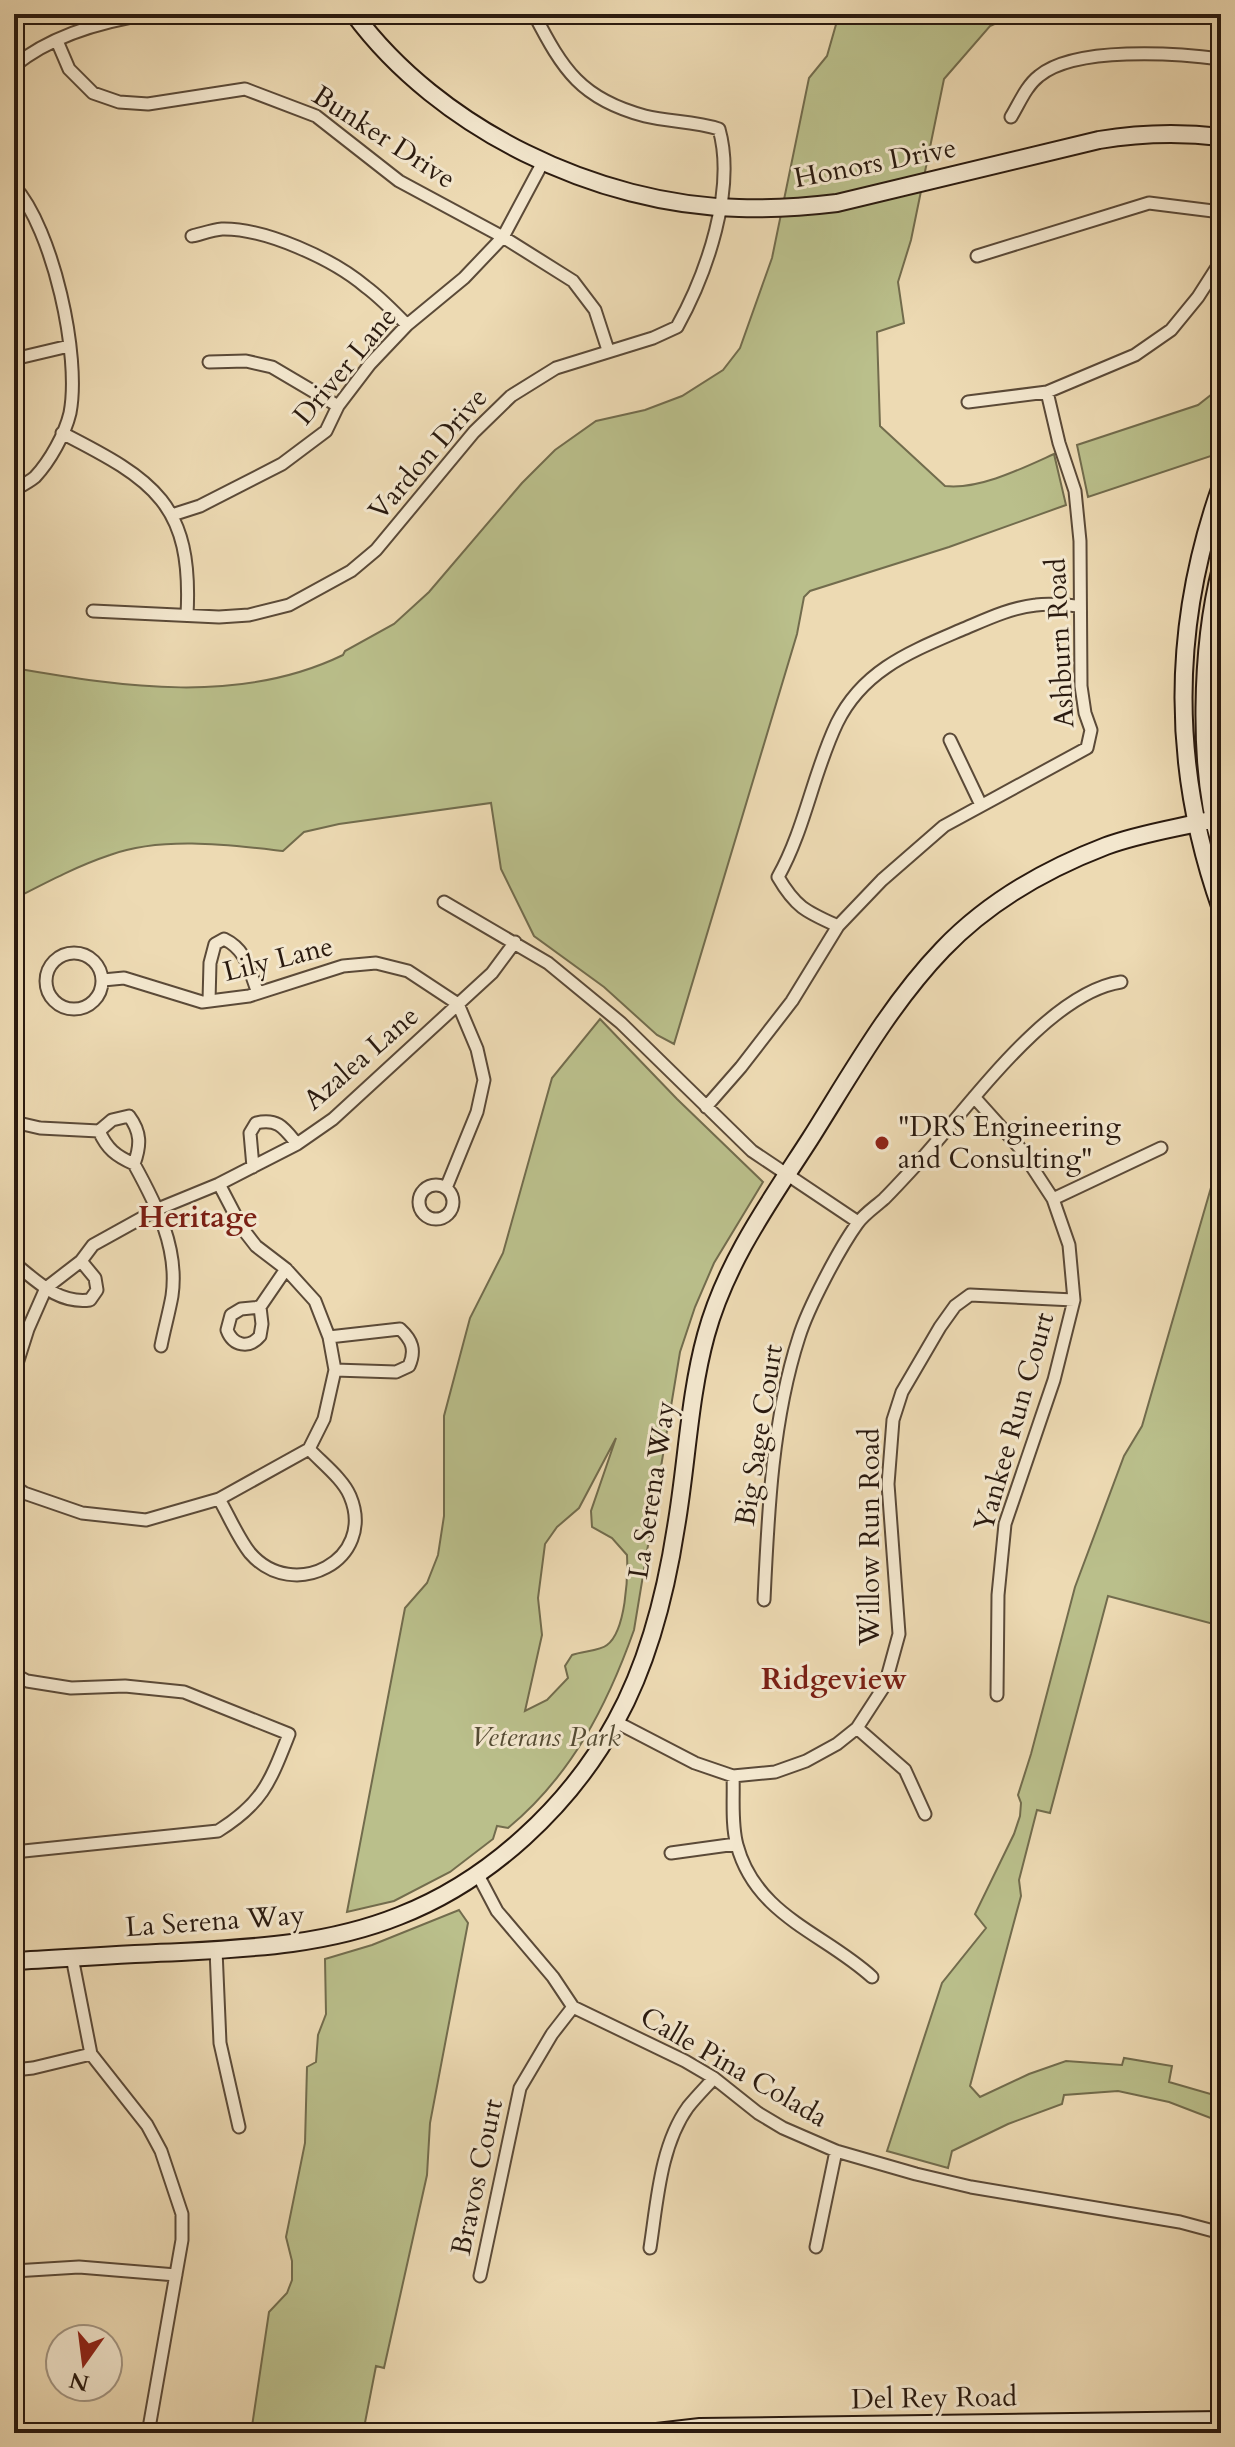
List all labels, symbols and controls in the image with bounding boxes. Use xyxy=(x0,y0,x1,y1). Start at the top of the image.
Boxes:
street label: Bunker Drive xyxy=(305,77,463,197)
street label: Honors Drive xyxy=(791,129,959,197)
street label: Driver Lane xyxy=(284,299,406,433)
street label: Vardon Drive xyxy=(360,380,496,528)
street label: Ashburn Road xyxy=(1037,557,1083,729)
street label: Lily Lane xyxy=(219,927,337,991)
street label: Azalea Lane xyxy=(295,997,427,1119)
place label: "DRS Engineering and Consulting" xyxy=(898,1108,1121,1178)
marker: "DRS Engineering and Consulting" xyxy=(873,1134,891,1152)
district label: Heritage xyxy=(138,1197,258,1238)
street label: Yankee Run Court xyxy=(965,1308,1063,1536)
street label: Big Sage Court xyxy=(726,1341,792,1528)
street label: La Serena Way xyxy=(619,1398,685,1582)
street label: Willow Run Road xyxy=(851,1428,889,1647)
district label: Ridgeview xyxy=(761,1659,907,1700)
park label: Veterans Park xyxy=(471,1718,621,1756)
street label: La Serena Way xyxy=(124,1896,306,1946)
street label: Calle Pina Colada xyxy=(633,1998,835,2136)
street label: Bravos Court xyxy=(442,2095,512,2258)
north arrow xyxy=(44,2323,124,2403)
text: N xyxy=(67,2365,92,2398)
street label: Del Rey Road xyxy=(851,2378,1017,2418)

